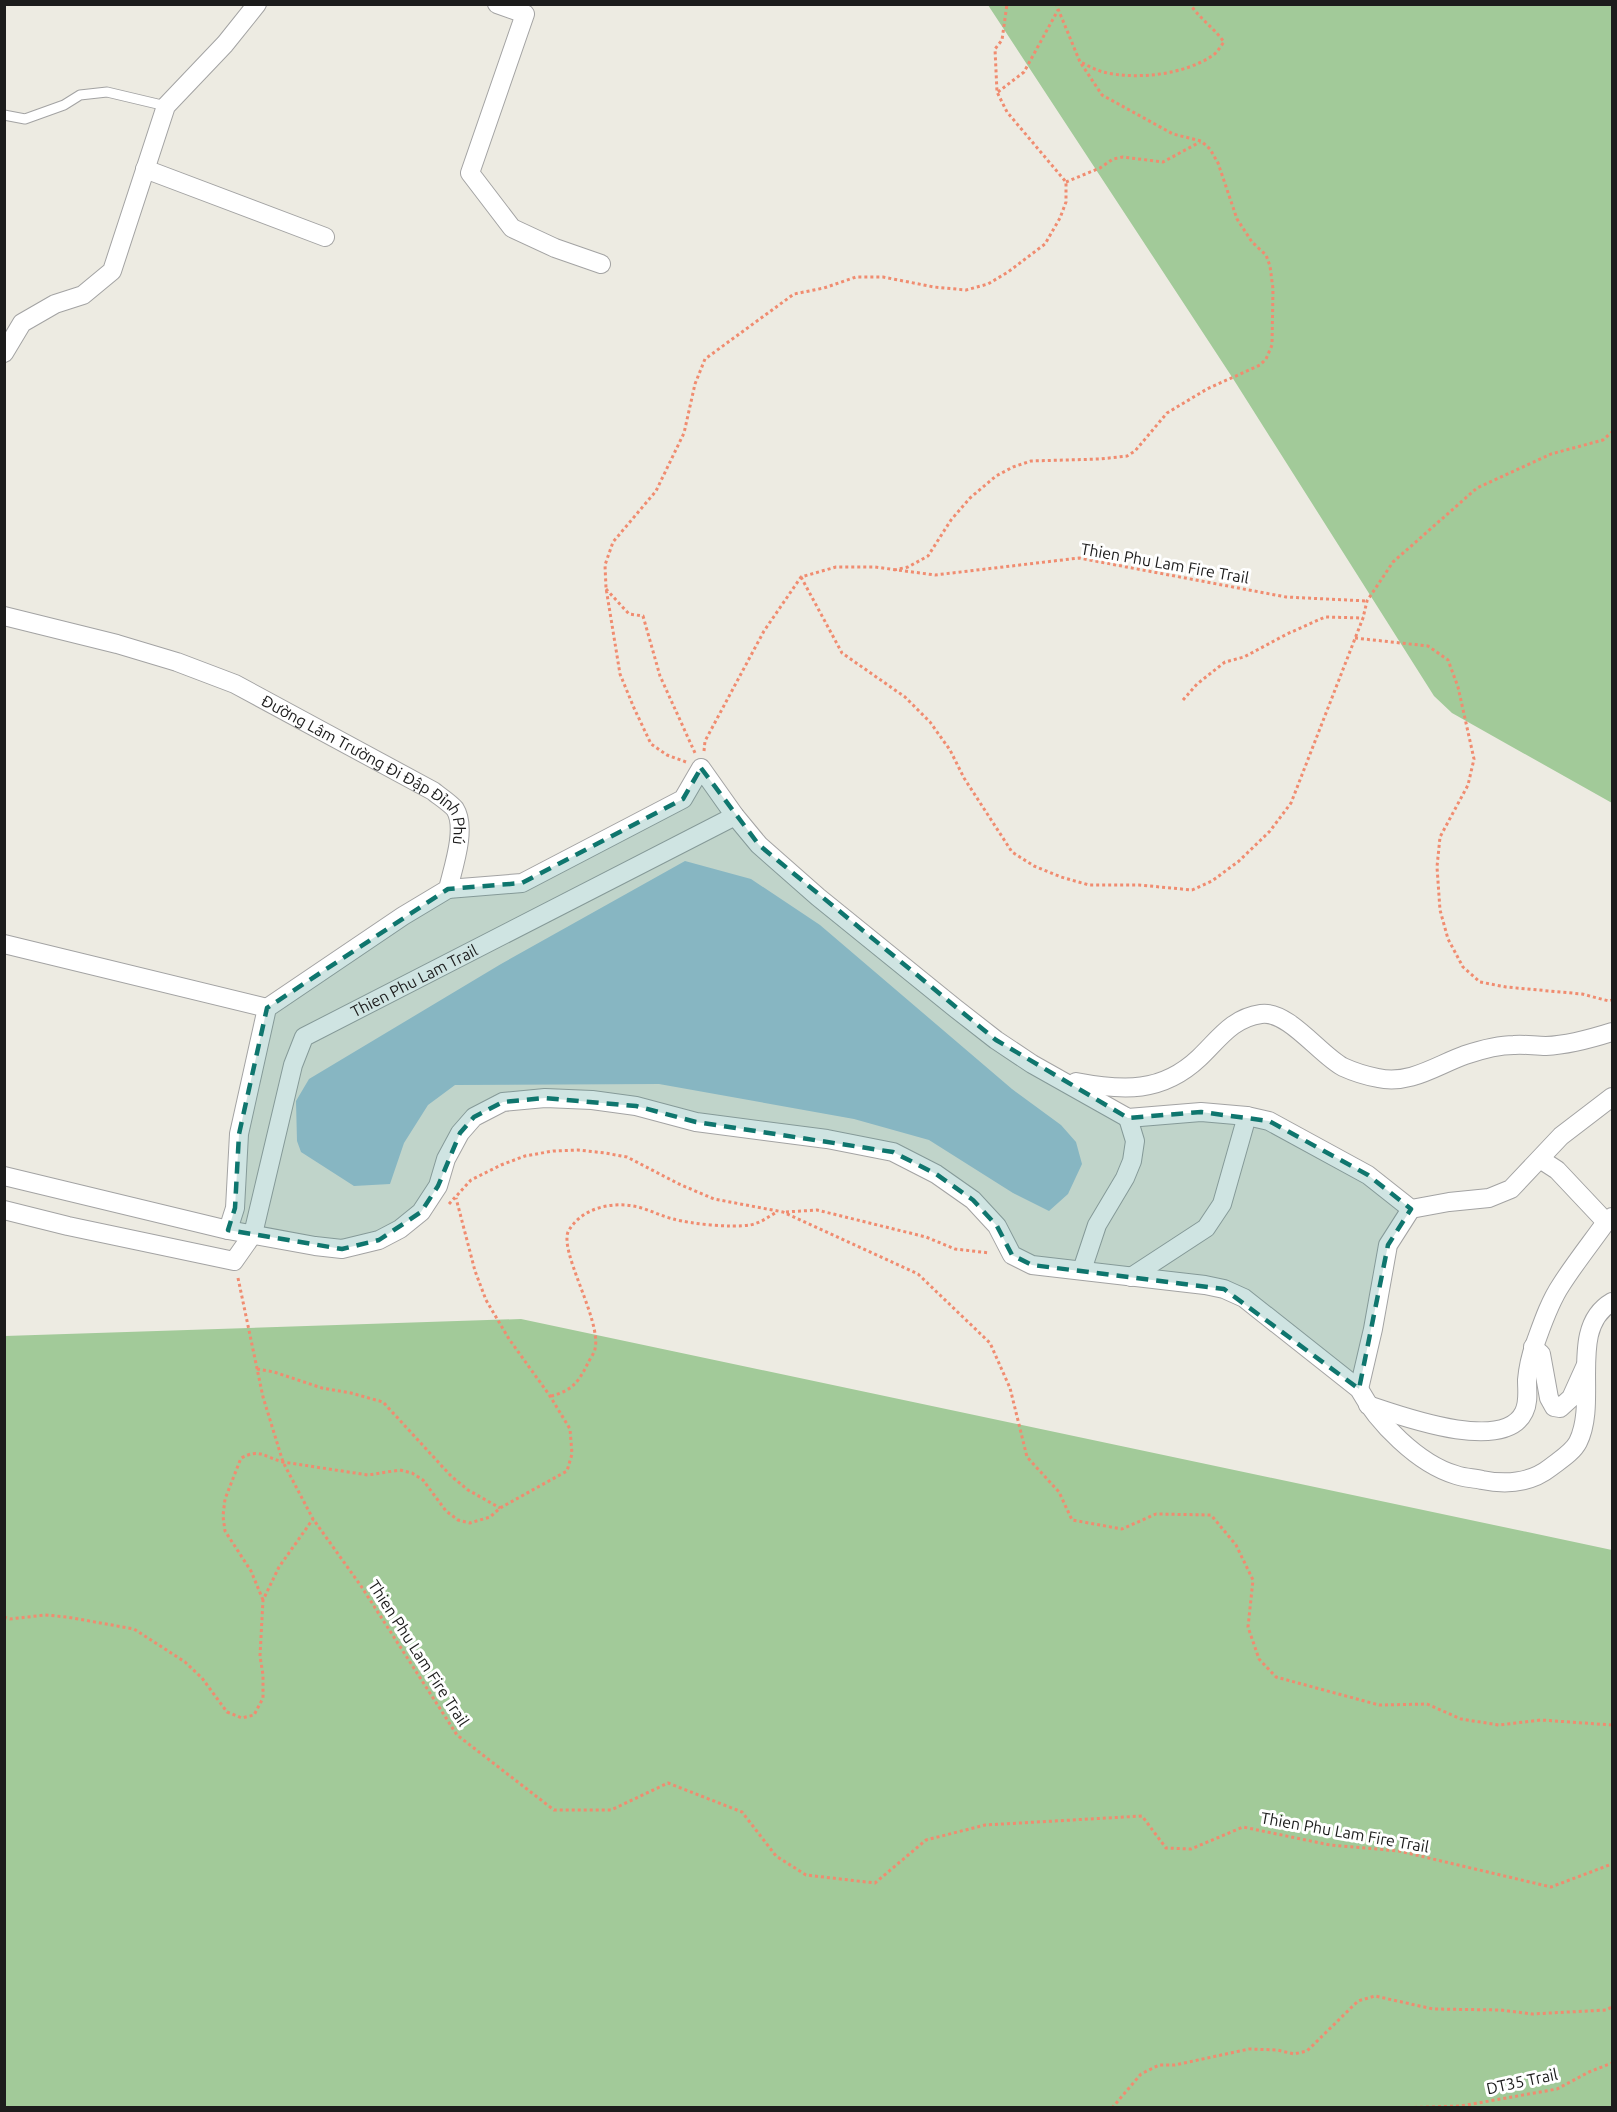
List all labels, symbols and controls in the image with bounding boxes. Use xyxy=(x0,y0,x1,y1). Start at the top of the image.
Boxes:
street label: Thien Phu Lam Fire Trail xyxy=(1079,539,1251,587)
street label: Đường Lâm Trường Đi Đập Đỉnh Phú xyxy=(259,691,469,846)
street label: Thien Phu Lam Trail xyxy=(348,941,480,1020)
street label: Thien Phu Lam Fire Trail xyxy=(365,1577,473,1729)
street label: Thien Phu Lam Fire Trail xyxy=(1259,1808,1431,1856)
street label: DT35 Trail xyxy=(1485,2065,1559,2097)

